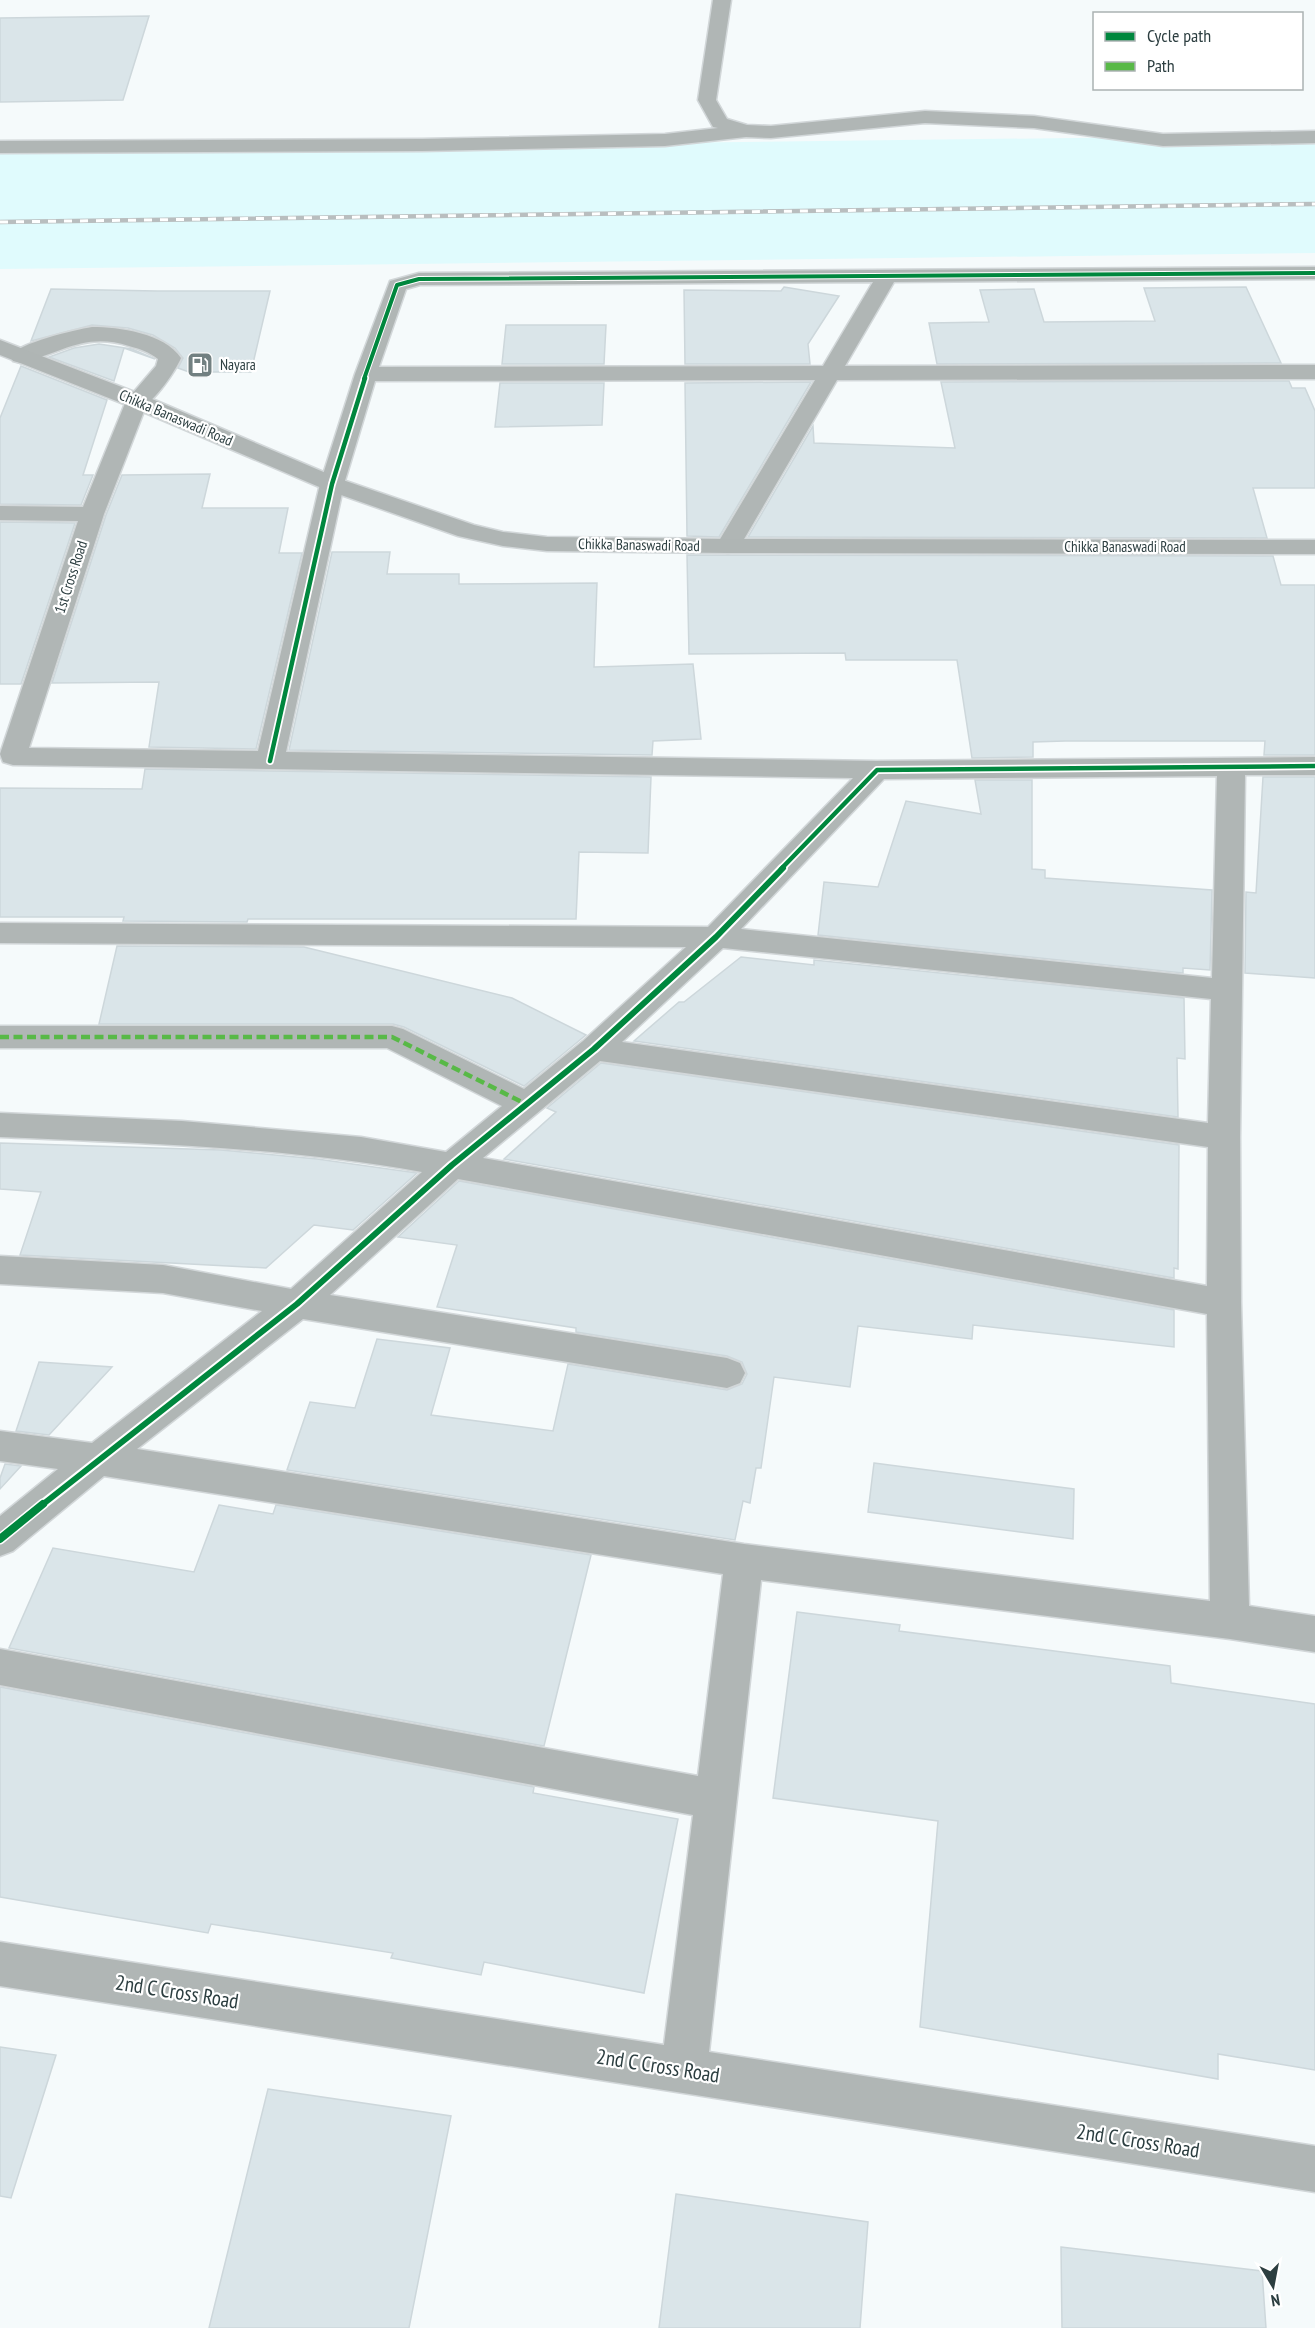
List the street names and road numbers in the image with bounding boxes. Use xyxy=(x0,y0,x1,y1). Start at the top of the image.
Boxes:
street label: Chikka Banaswadi Road xyxy=(116,385,236,450)
street label: Chikka Banaswadi Road xyxy=(578,534,700,555)
street label: Chikka Banaswadi Road xyxy=(1064,537,1186,556)
street label: 1st Cross Road xyxy=(50,538,91,616)
street label: 2nd C Cross Road xyxy=(114,1968,241,2015)
street label: 2nd C Cross Road xyxy=(595,2042,722,2089)
street label: 2nd C Cross Road xyxy=(1075,2117,1202,2164)

